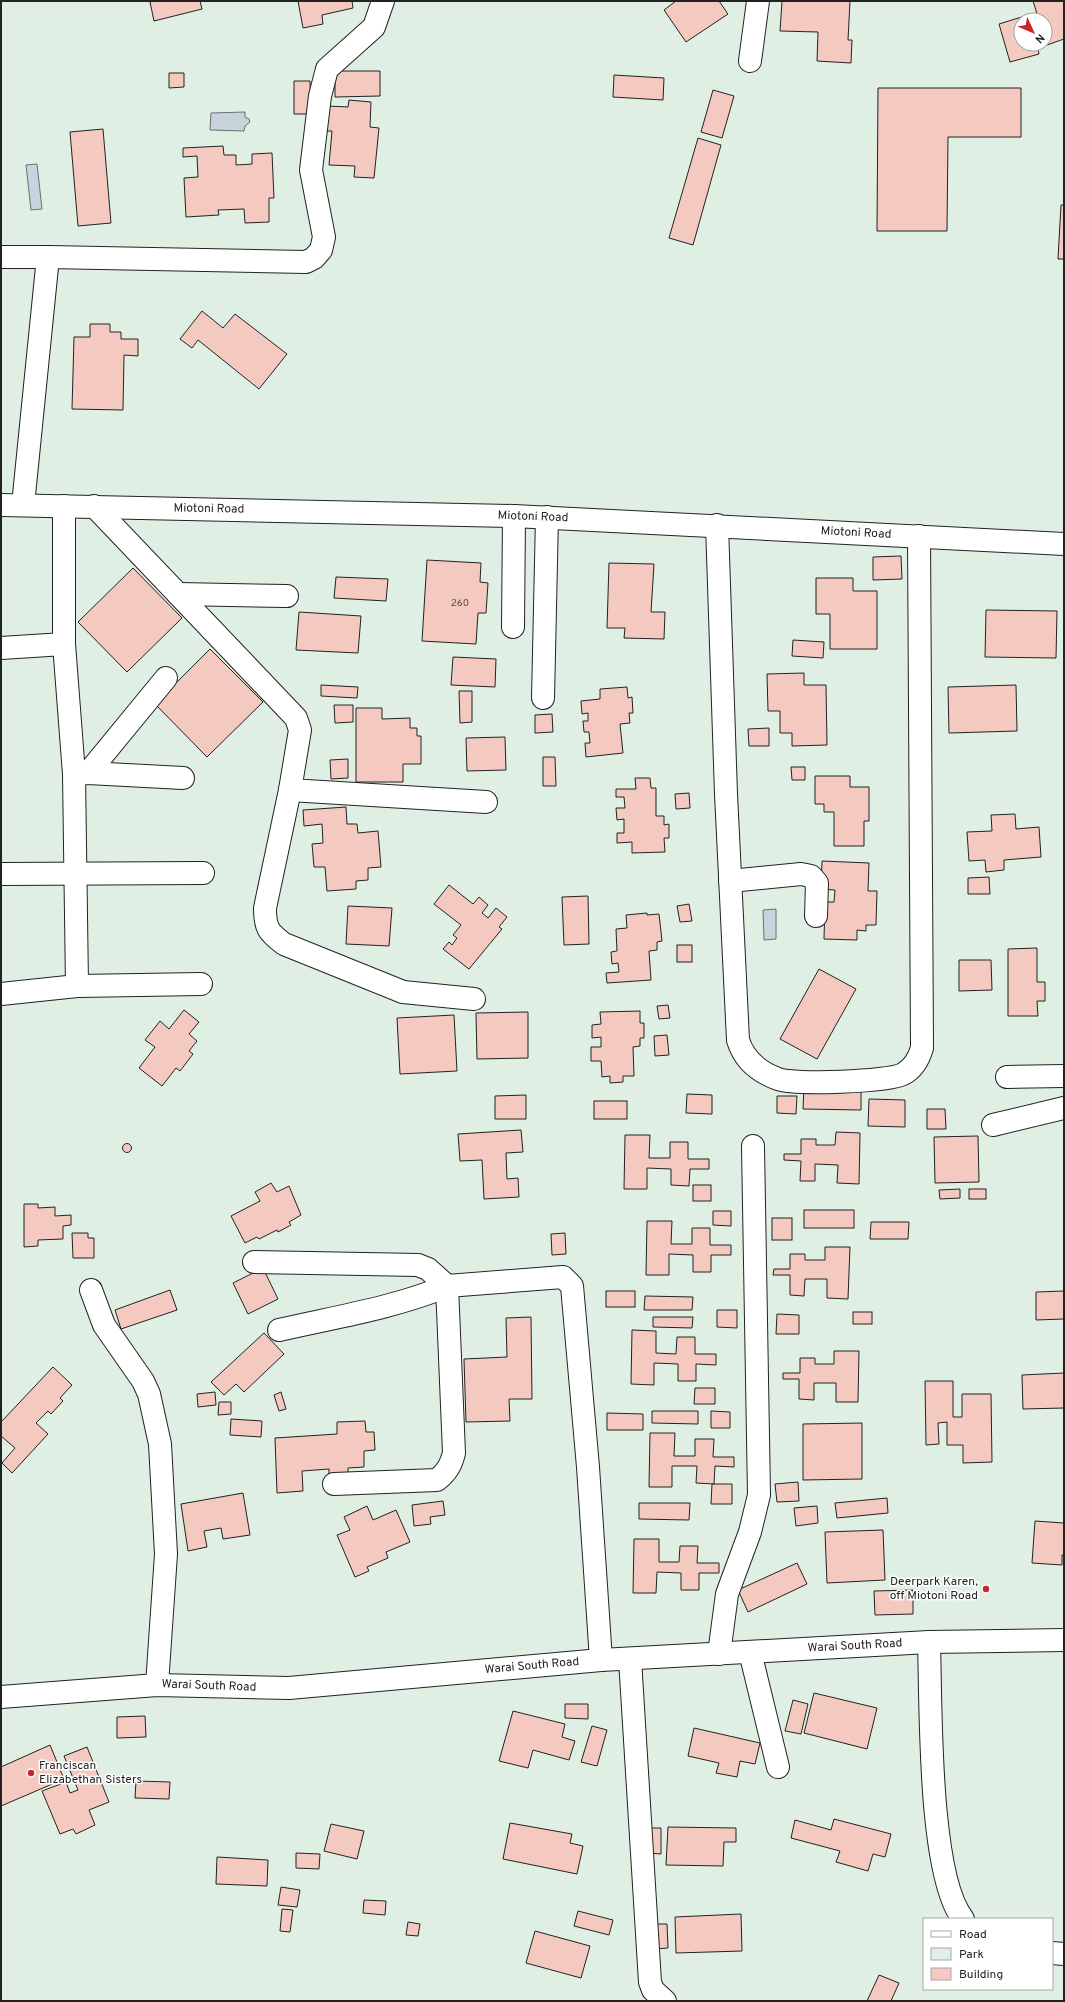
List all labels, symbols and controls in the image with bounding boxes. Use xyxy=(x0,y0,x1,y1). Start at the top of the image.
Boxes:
north arrow xyxy=(1013,12,1053,52)
text: N xyxy=(1032,31,1047,46)
street label: Miotoni Road xyxy=(173,500,245,518)
street label: Miotoni Road xyxy=(497,508,569,526)
street label: Miotoni Road xyxy=(820,523,892,543)
house number: 260 xyxy=(451,597,469,610)
place label: Deerpark Karen, off Miotoni Road xyxy=(890,1574,978,1604)
marker: Deerpark Karen, off Miotoni Road xyxy=(981,1584,991,1594)
street label: Warai South Road xyxy=(807,1636,903,1656)
street label: Warai South Road xyxy=(484,1654,580,1678)
street label: Warai South Road xyxy=(161,1676,257,1696)
place label: Franciscan Elizabethan Sisters xyxy=(39,1758,142,1788)
marker: Franciscan Elizabethan Sisters xyxy=(26,1768,36,1778)
legend xyxy=(923,1918,1053,1990)
text: Road xyxy=(959,1927,987,1943)
text: Park xyxy=(959,1947,984,1963)
text: Building xyxy=(959,1967,1003,1983)

